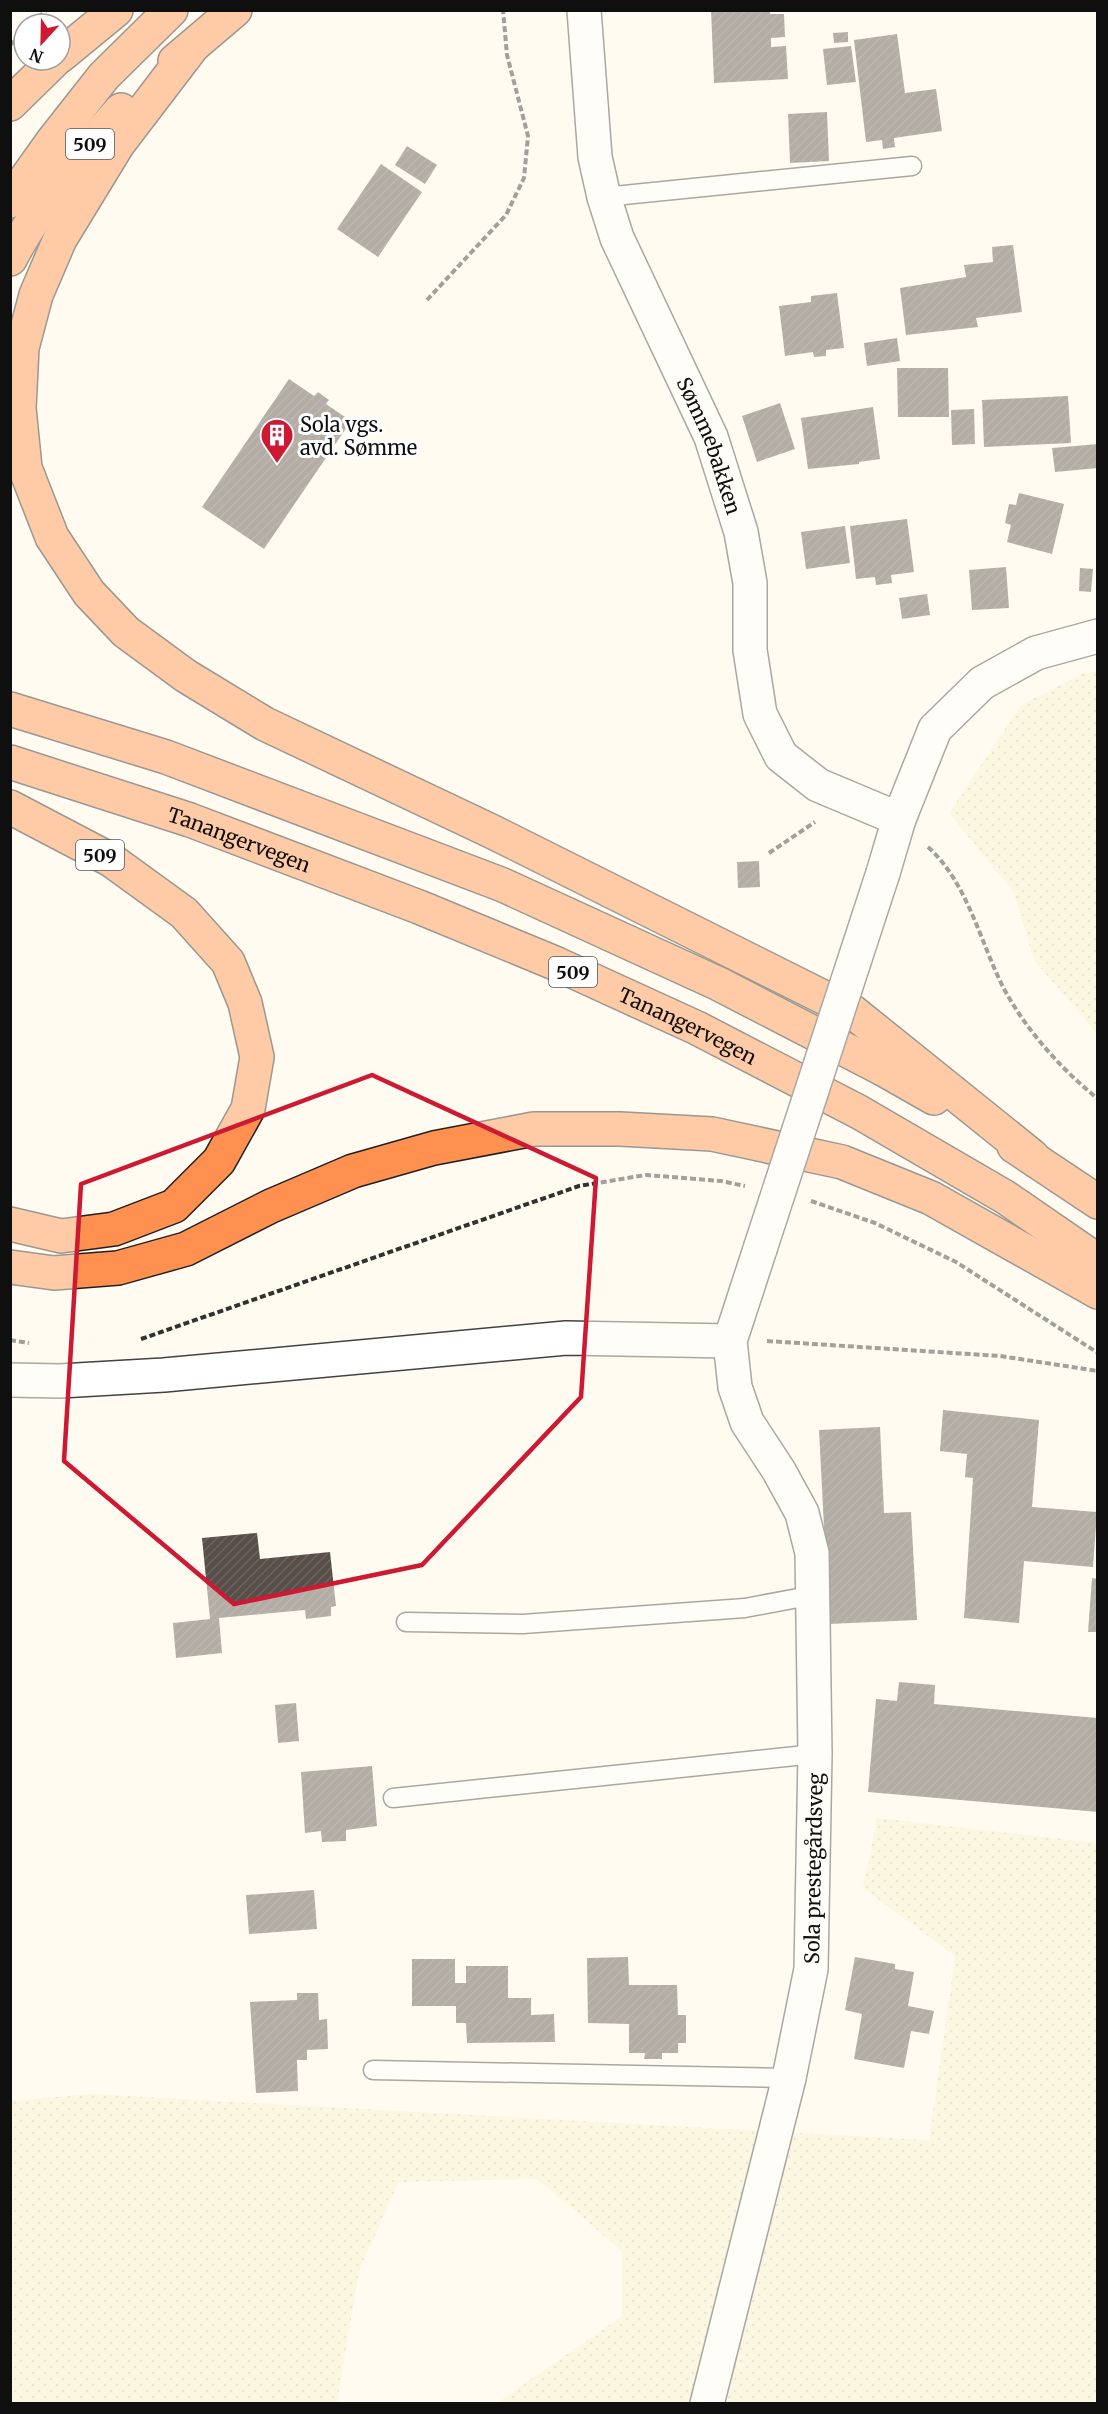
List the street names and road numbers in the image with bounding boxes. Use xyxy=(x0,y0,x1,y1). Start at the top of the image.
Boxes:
road number: 509 xyxy=(66,129,114,159)
street label: Sømmebakken xyxy=(672,373,747,517)
street label: Tanangervegen xyxy=(165,801,314,877)
road number: 509 xyxy=(76,840,124,870)
road number: 509 xyxy=(549,957,597,987)
street label: Tanangervegen xyxy=(615,981,761,1069)
street label: Sola prestegårdsveg xyxy=(799,1772,827,1964)

